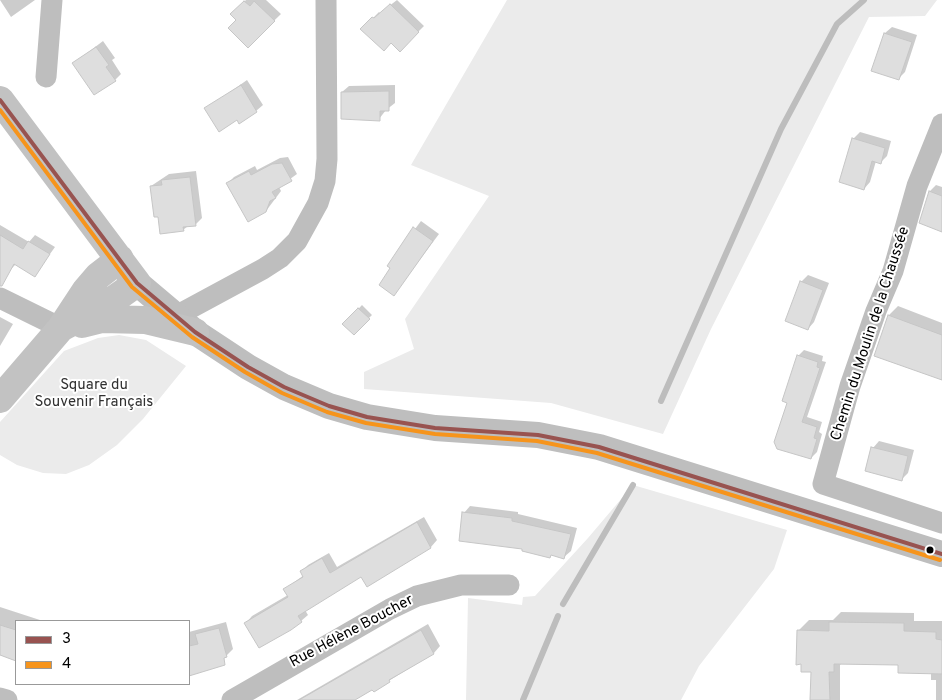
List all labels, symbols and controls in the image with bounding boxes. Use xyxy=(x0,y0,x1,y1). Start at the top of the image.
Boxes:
street label: Chemin du Moulin de la Chaussée xyxy=(828,225,914,443)
park label: Square du Souvenir Français xyxy=(35,377,153,412)
unlabelled marker xyxy=(925,545,935,555)
street label: Rue Hélène Boucher xyxy=(287,592,417,672)
legend xyxy=(15,620,190,685)
text: 3 xyxy=(62,630,71,649)
text: 4 xyxy=(62,655,71,674)

